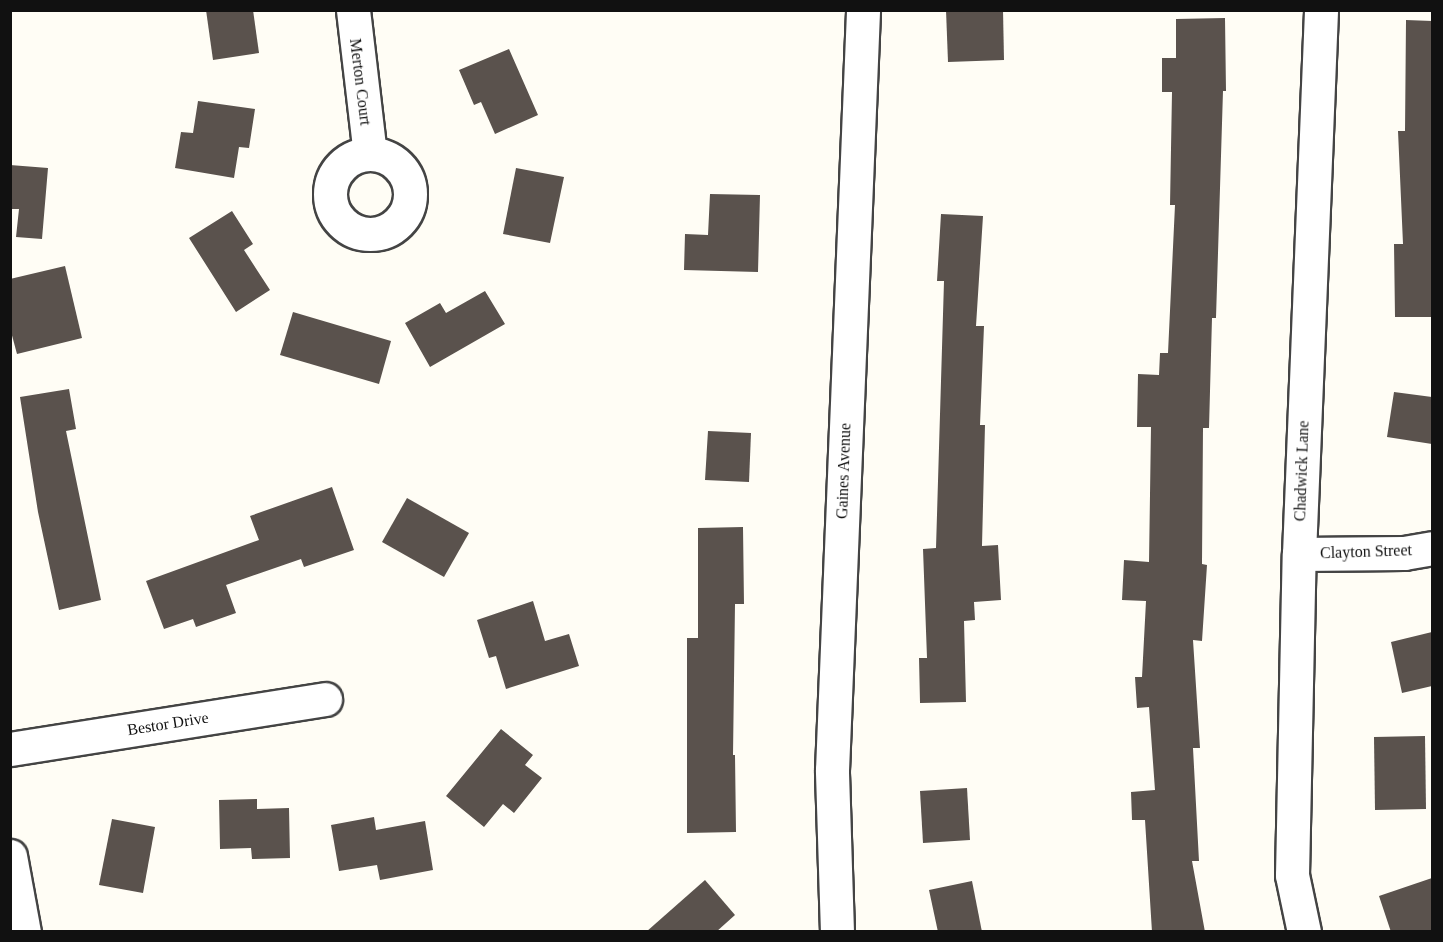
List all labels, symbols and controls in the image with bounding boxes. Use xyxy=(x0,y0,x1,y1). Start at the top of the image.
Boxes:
street label: Merton Court xyxy=(345,37,375,127)
street label: Chadwick Lane xyxy=(1291,420,1313,522)
street label: Gaines Avenue xyxy=(833,422,855,520)
street label: Clayton Street xyxy=(1320,541,1412,563)
street label: Bestor Drive xyxy=(126,708,210,740)

